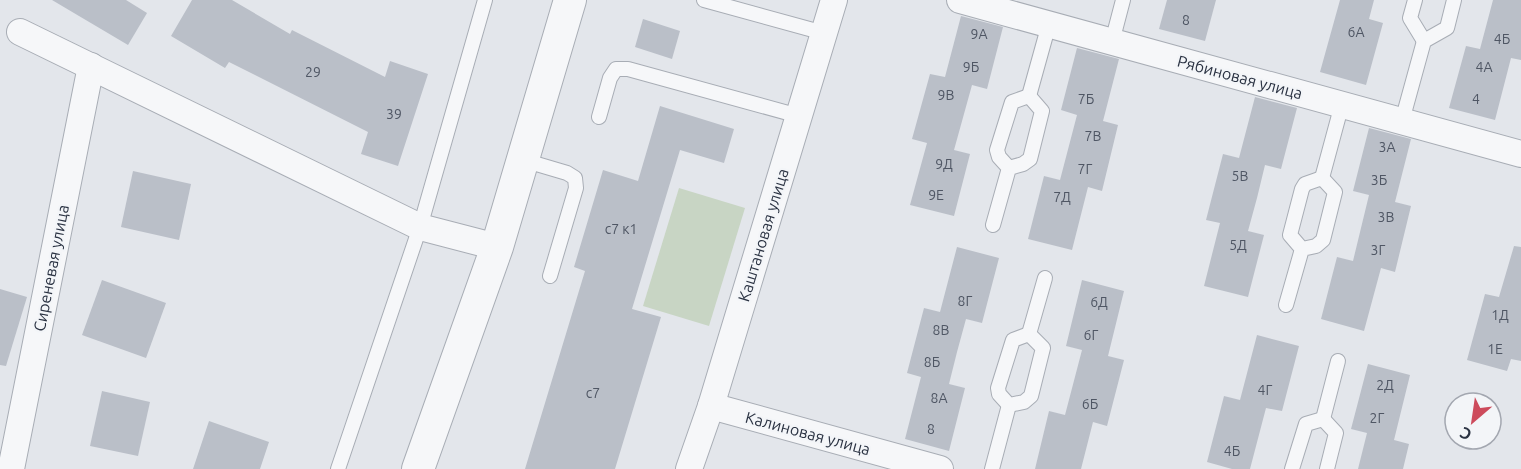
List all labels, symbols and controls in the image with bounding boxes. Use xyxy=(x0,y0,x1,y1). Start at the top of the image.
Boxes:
house number: 8 xyxy=(1182,12,1190,28)
house number: 6А xyxy=(1348,24,1365,40)
house number: 9А xyxy=(971,26,988,42)
house number: 4Б xyxy=(1494,31,1510,47)
street label: Рябиновая улица xyxy=(1175,52,1305,102)
house number: 9Б xyxy=(963,59,979,75)
house number: 4А xyxy=(1476,59,1493,75)
house number: 29 xyxy=(305,64,321,80)
house number: 9В xyxy=(938,87,954,103)
house number: 7Б xyxy=(1078,91,1094,107)
house number: 4 xyxy=(1472,91,1480,107)
house number: 39 xyxy=(386,106,402,122)
house number: 7В xyxy=(1085,128,1101,144)
house number: 3А xyxy=(1379,139,1396,155)
house number: 9Д xyxy=(935,156,953,172)
house number: 7Г xyxy=(1078,161,1092,177)
street label: Каштановая улица xyxy=(734,166,792,304)
house number: 5В xyxy=(1232,168,1248,184)
house number: 3Б xyxy=(1371,172,1387,188)
house number: 9Е xyxy=(928,187,944,203)
house number: 7Д xyxy=(1053,189,1071,205)
street label: Сиреневая улица xyxy=(30,203,72,333)
house number: 3В xyxy=(1378,209,1394,225)
house number: с7 к1 xyxy=(605,221,637,237)
house number: 5Д xyxy=(1229,237,1247,253)
house number: 3Г xyxy=(1371,242,1385,258)
house number: 8Г xyxy=(958,293,972,309)
house number: 6Д xyxy=(1090,294,1108,310)
house number: 1Д xyxy=(1491,307,1509,323)
house number: 8В xyxy=(933,322,949,338)
house number: 6Г xyxy=(1084,327,1098,343)
house number: 1Е xyxy=(1487,341,1503,357)
house number: 8Б xyxy=(924,354,940,370)
house number: 2Д xyxy=(1376,377,1394,393)
house number: 4Г xyxy=(1258,382,1272,398)
house number: с7 xyxy=(586,385,600,401)
house number: 8А xyxy=(931,390,948,406)
north arrow xyxy=(1443,391,1503,451)
house number: 6Б xyxy=(1082,396,1098,412)
street label: Калиновая улица xyxy=(744,408,872,458)
house number: 2Г xyxy=(1370,410,1384,426)
house number: 8 xyxy=(927,421,935,437)
text: С xyxy=(1457,424,1475,444)
house number: 4Б xyxy=(1224,443,1240,459)

